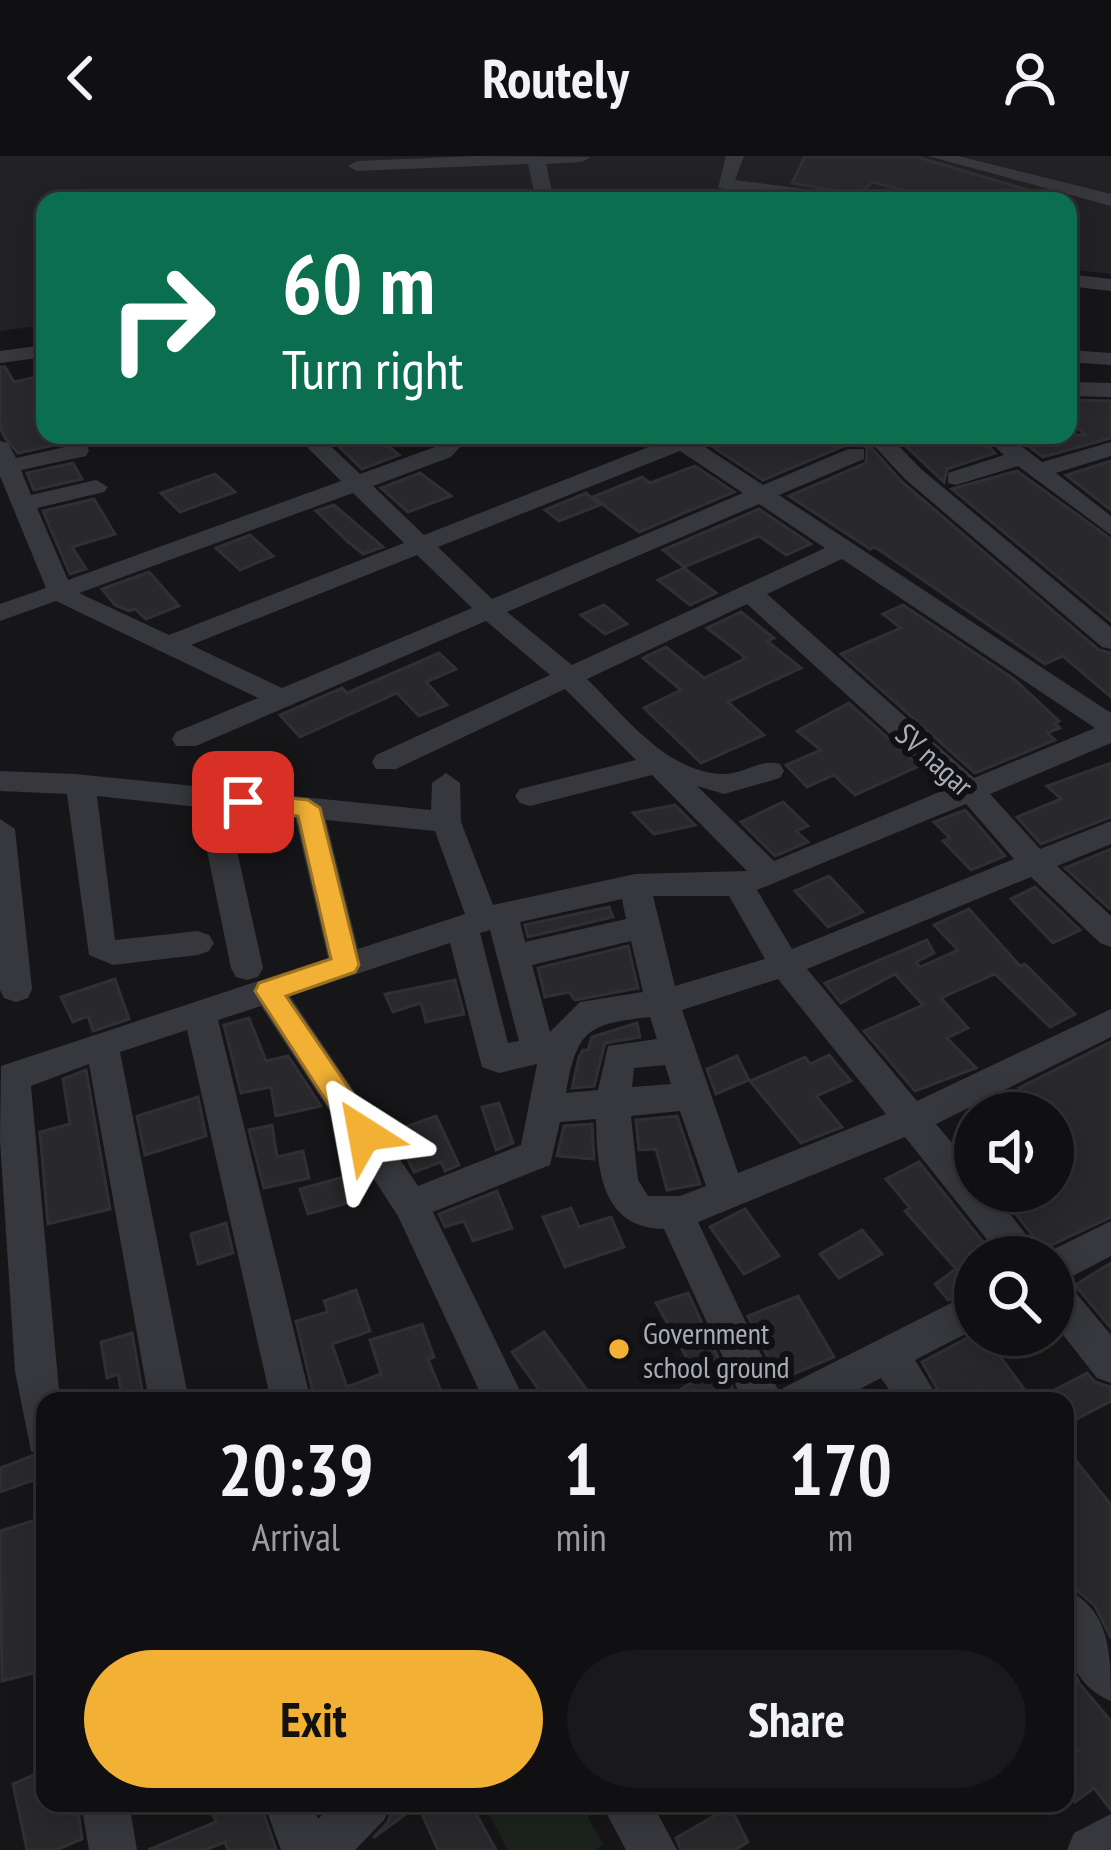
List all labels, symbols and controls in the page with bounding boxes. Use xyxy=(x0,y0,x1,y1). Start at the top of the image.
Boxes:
text: Routely xyxy=(482,43,629,113)
icon: back xyxy=(48,45,114,111)
icon: person xyxy=(997,45,1063,111)
text: 60 m xyxy=(282,228,435,337)
icon: right xyxy=(84,240,240,396)
text: Turn right xyxy=(282,334,463,404)
street label: SV nagar xyxy=(888,714,982,804)
pin xyxy=(192,751,294,853)
icon: arrive xyxy=(210,769,276,835)
position arrow xyxy=(301,1071,427,1197)
map controls xyxy=(954,1092,1074,1356)
button: sound xyxy=(954,1092,1074,1212)
button: search xyxy=(954,1236,1074,1356)
place label: Government school ground xyxy=(643,1313,790,1386)
marker: Government school ground xyxy=(606,1336,632,1362)
text: 20:39 xyxy=(218,1422,374,1515)
text: 1 xyxy=(564,1422,598,1515)
text: 170 xyxy=(789,1422,892,1515)
text: Arrival xyxy=(252,1511,340,1562)
text: min xyxy=(556,1511,607,1562)
text: m xyxy=(828,1511,853,1562)
button: Exit xyxy=(84,1650,543,1788)
button: Share xyxy=(567,1650,1026,1788)

